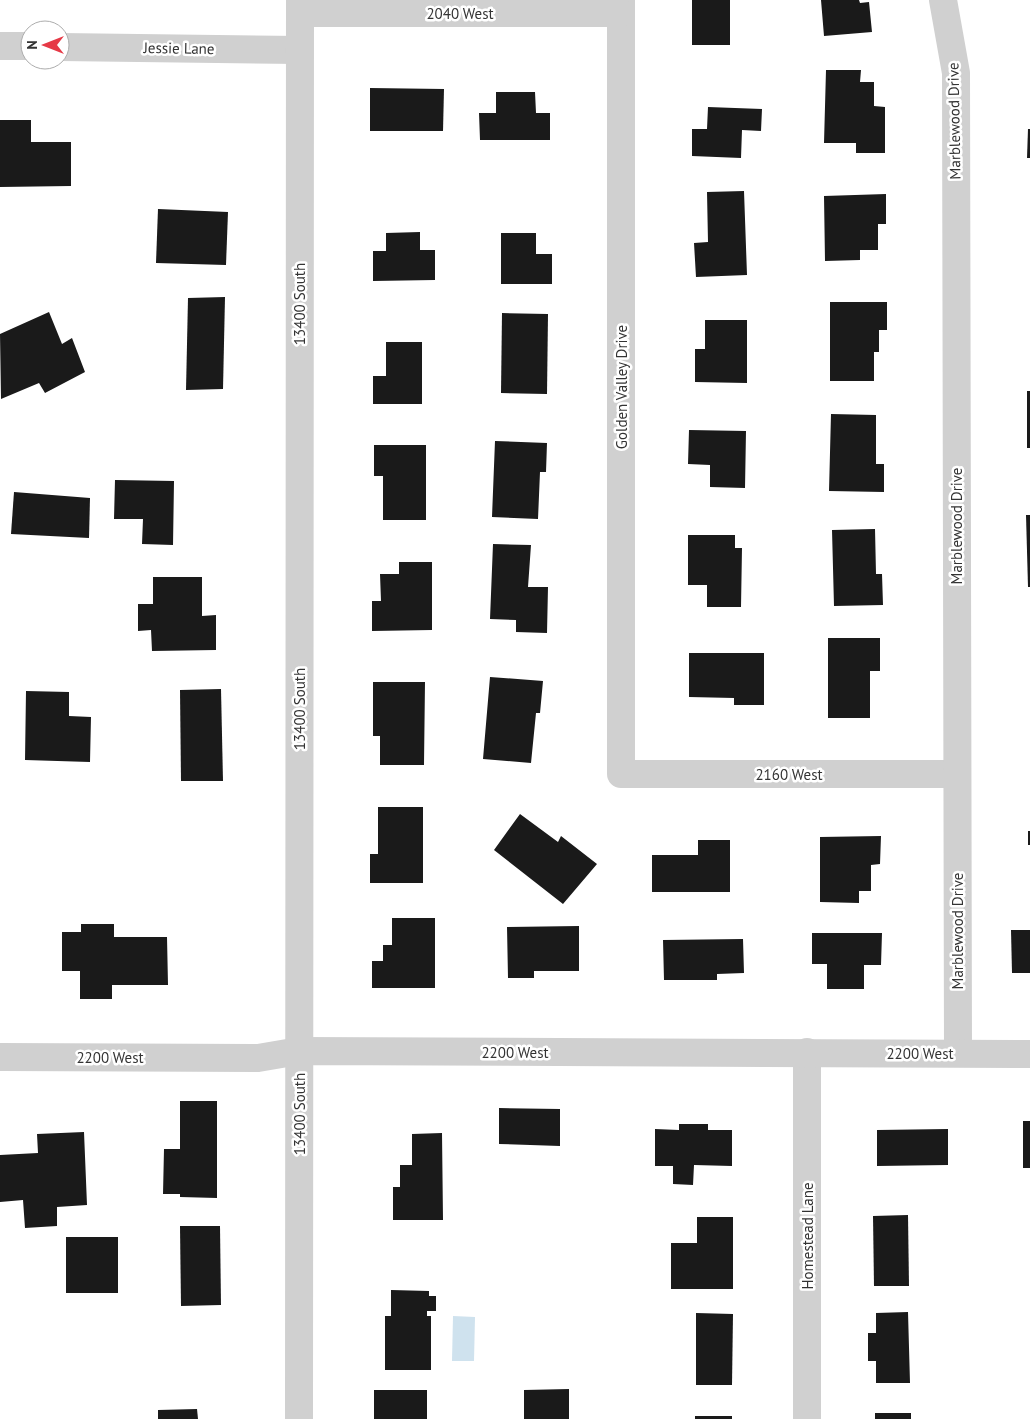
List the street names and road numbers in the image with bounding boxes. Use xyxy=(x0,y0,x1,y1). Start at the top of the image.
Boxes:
street label: 2040 West xyxy=(426,4,494,23)
street label: Jessie Lane xyxy=(142,38,215,58)
street label: Marblewood Drive xyxy=(943,62,965,180)
street label: 13400 South xyxy=(290,263,309,345)
street label: Golden Valley Drive xyxy=(612,325,631,449)
street label: Marblewood Drive xyxy=(947,468,966,584)
street label: 13400 South xyxy=(290,668,309,750)
street label: 2160 West xyxy=(755,765,823,784)
street label: Marblewood Drive xyxy=(948,873,967,989)
street label: 2200 West xyxy=(481,1043,549,1062)
street label: 2200 West xyxy=(886,1044,954,1063)
street label: 2200 West xyxy=(76,1048,144,1067)
street label: 13400 South xyxy=(290,1073,309,1155)
street label: Homestead Lane xyxy=(798,1182,817,1290)

